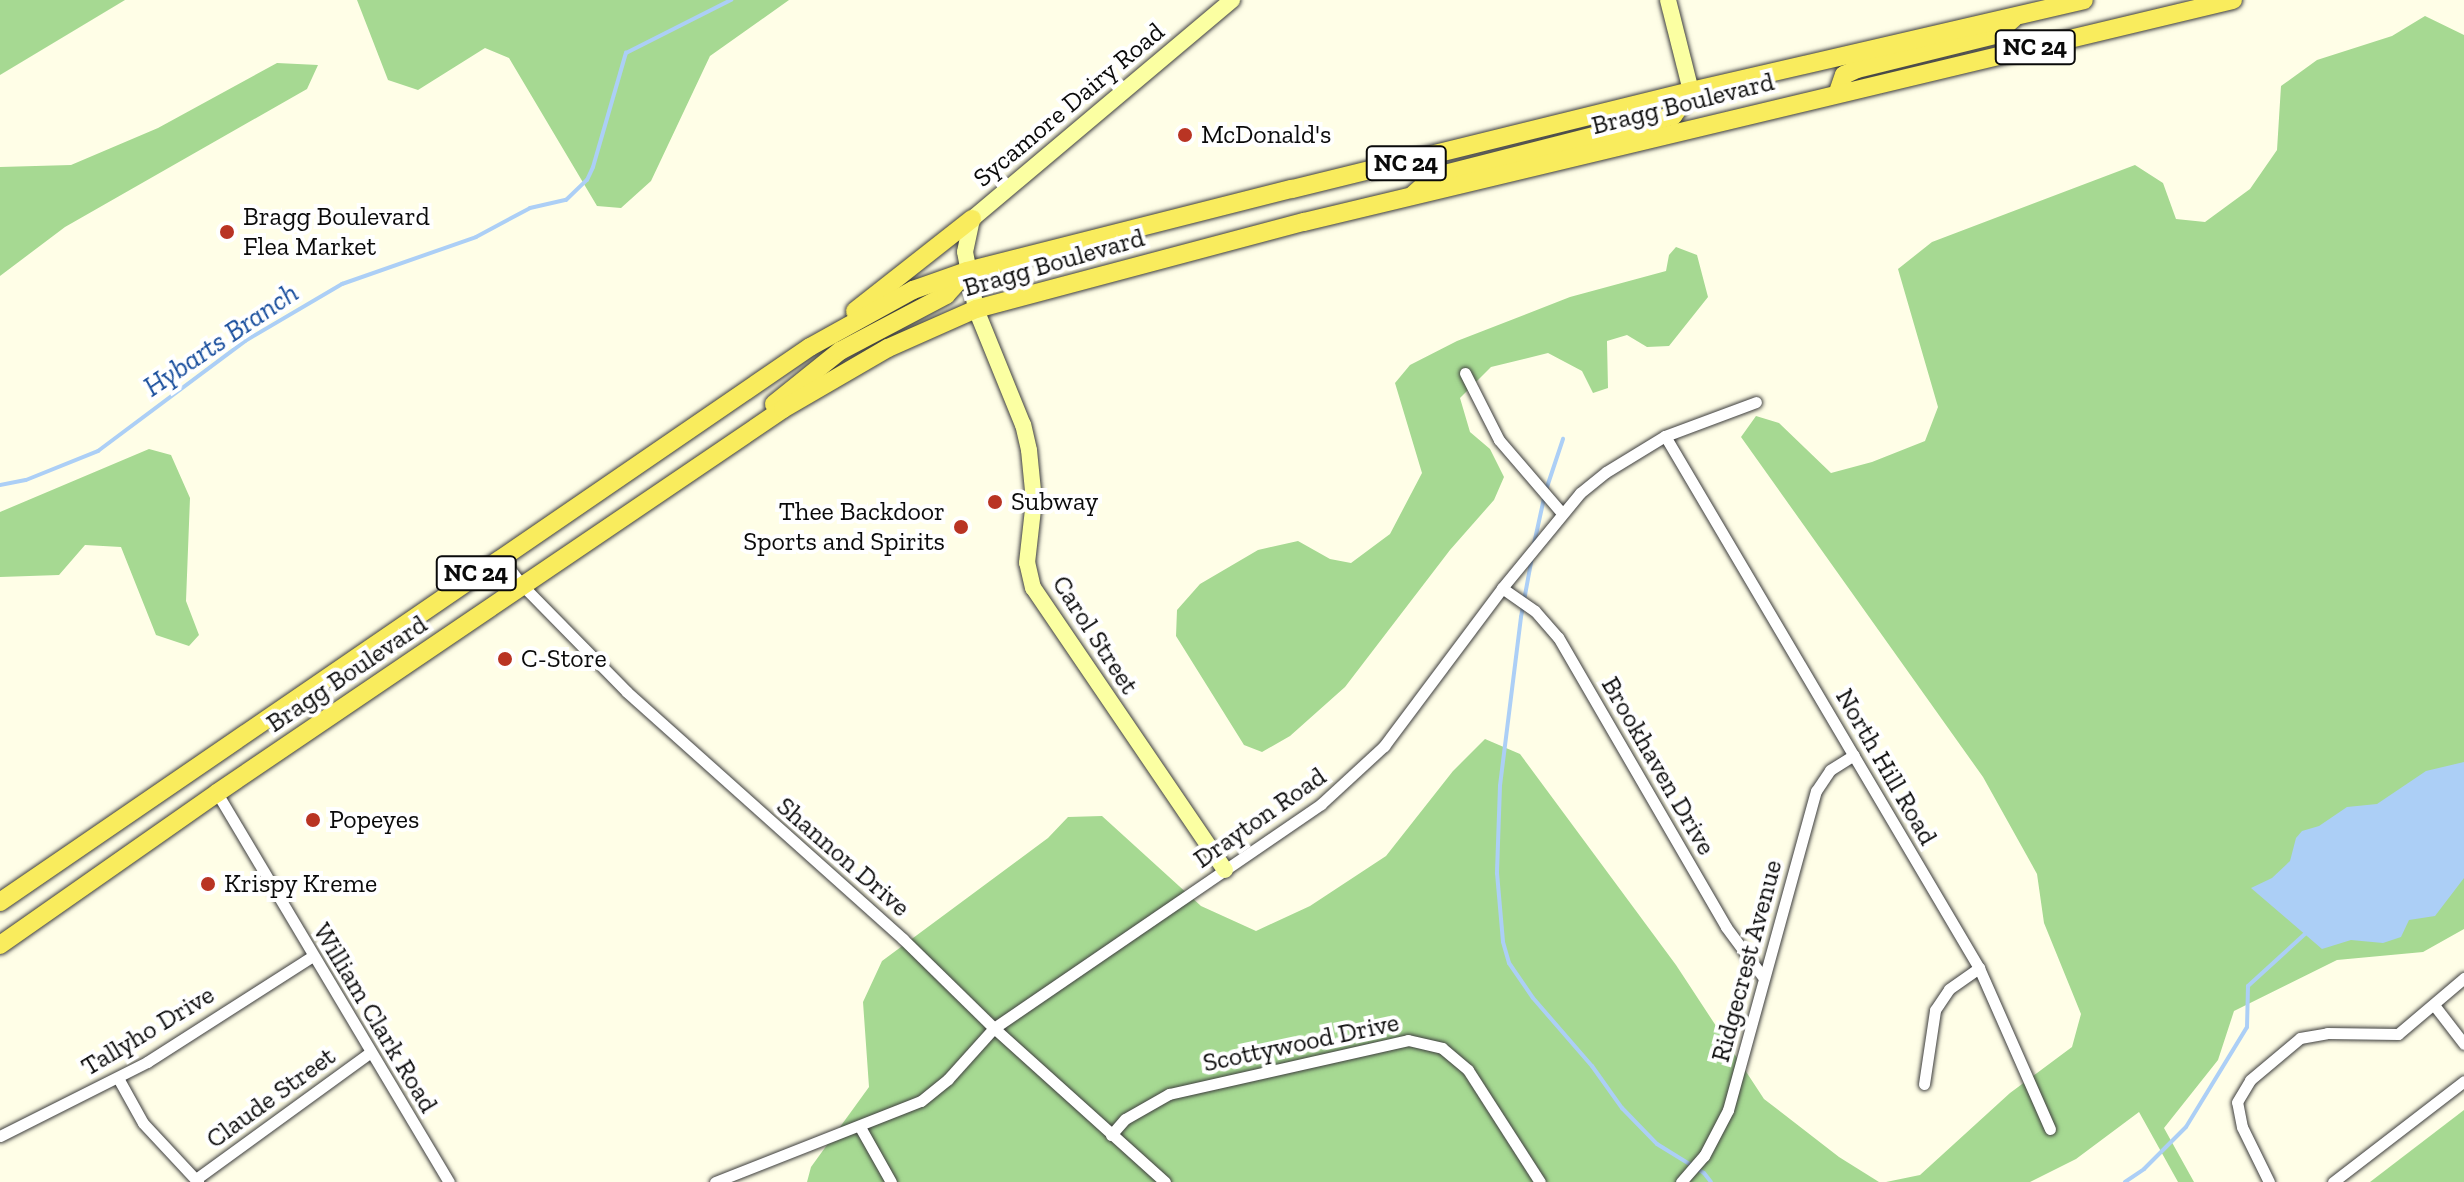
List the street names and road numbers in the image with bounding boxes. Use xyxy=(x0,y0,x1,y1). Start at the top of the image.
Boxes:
street label: Sycamore Dairy Road xyxy=(967,16,1171,194)
road number: NC 24 xyxy=(1993,27,2077,67)
street label: Bragg Boulevard xyxy=(1589,66,1777,142)
road number: NC 24 xyxy=(1364,143,1448,183)
street label: Bragg Boulevard xyxy=(960,222,1148,304)
road number: NC 24 xyxy=(434,553,518,593)
street label: Carol Street xyxy=(1045,570,1145,700)
street label: Bragg Boulevard xyxy=(261,609,433,739)
street label: Brookhaven Drive xyxy=(1594,671,1722,861)
street label: North Hill Road xyxy=(1829,683,1943,851)
street label: Drayton Road xyxy=(1188,761,1332,875)
street label: Shannon Drive xyxy=(770,791,916,923)
street label: Ridgecrest Avenue xyxy=(1705,856,1789,1066)
street label: William Clark Road xyxy=(306,918,444,1118)
street label: Tallyho Drive xyxy=(76,979,220,1083)
street label: Scottywood Drive xyxy=(1200,1007,1402,1079)
street label: Claude Street xyxy=(200,1041,342,1155)

